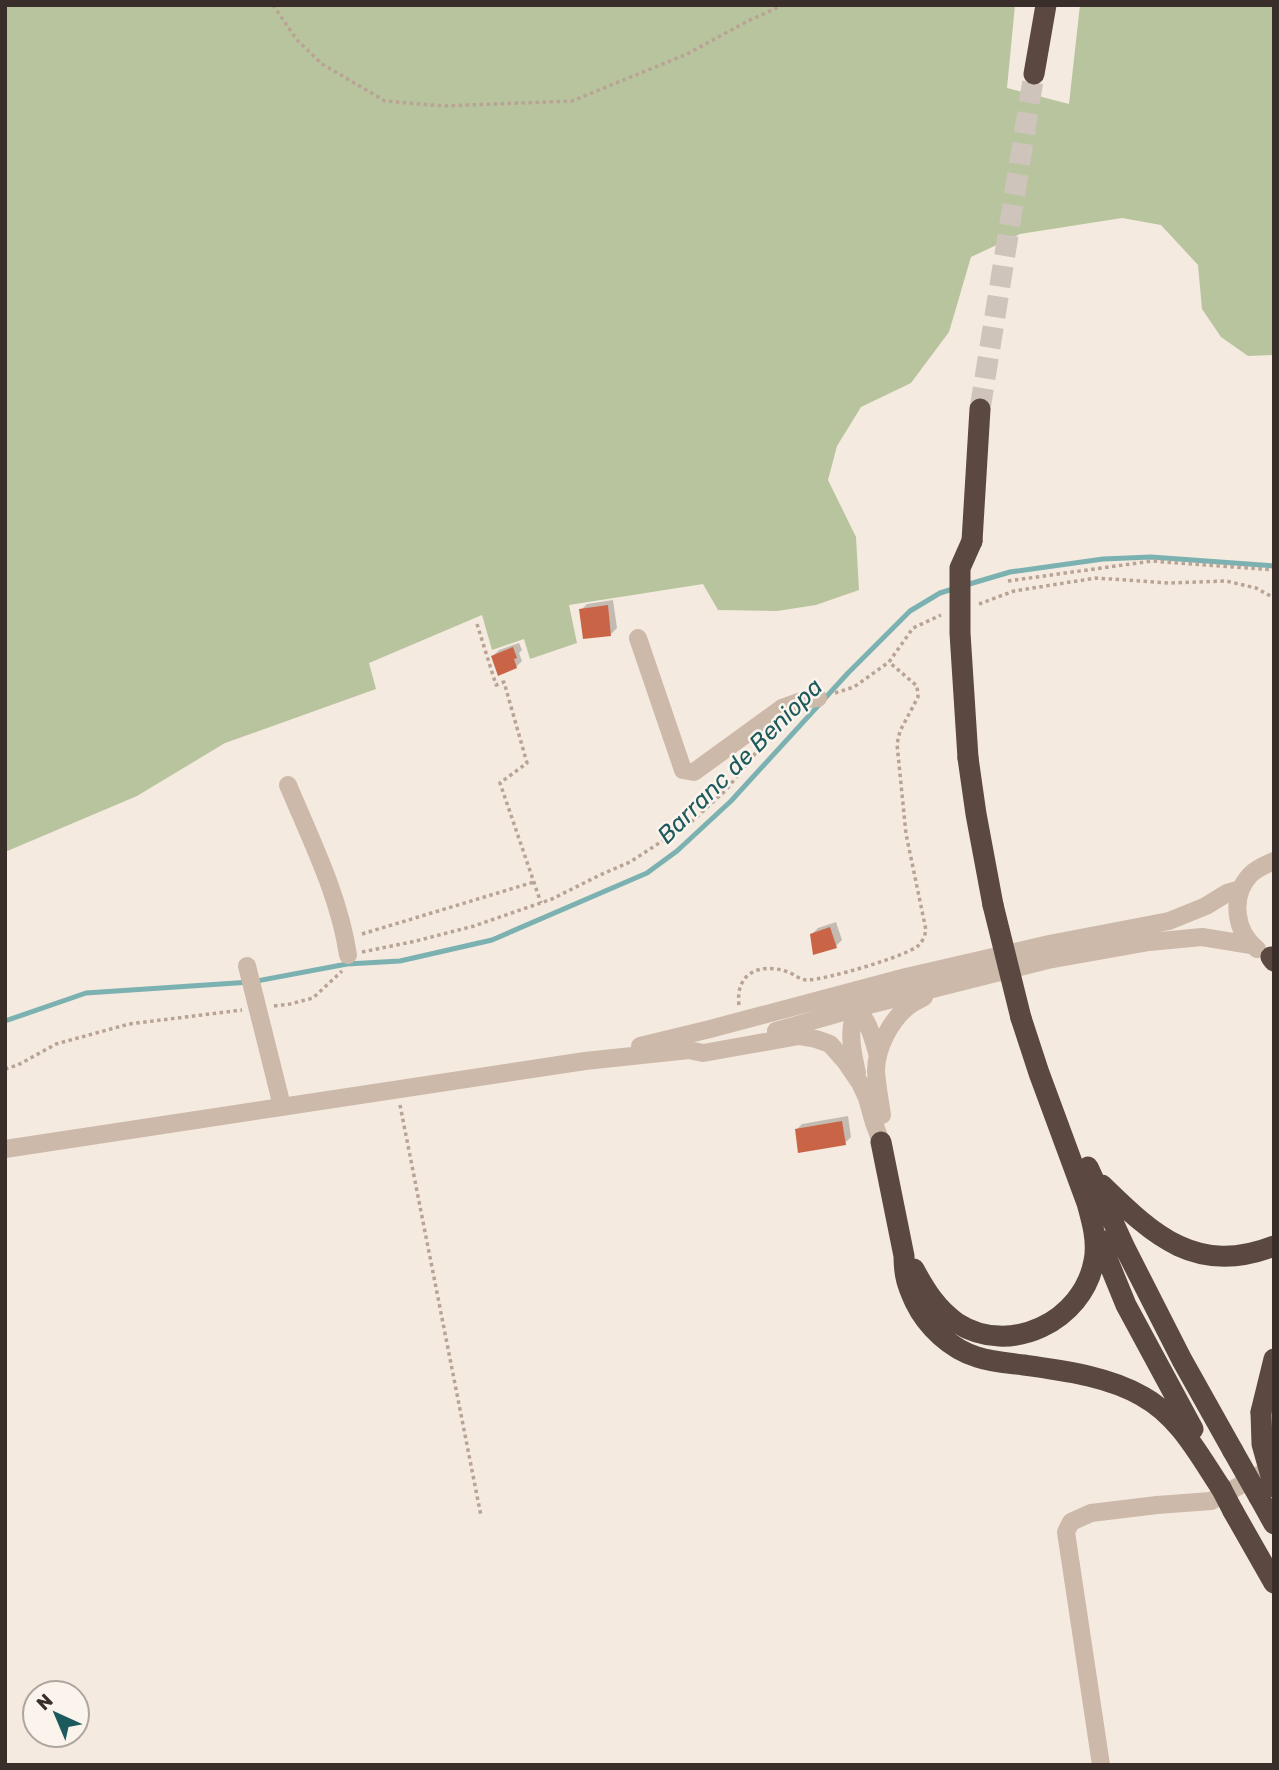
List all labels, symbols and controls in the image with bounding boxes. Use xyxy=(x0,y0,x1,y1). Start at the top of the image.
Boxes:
water label: Barranc de Beniopa xyxy=(652,673,828,849)
north arrow xyxy=(21,1679,91,1749)
text: N xyxy=(32,1689,57,1715)

